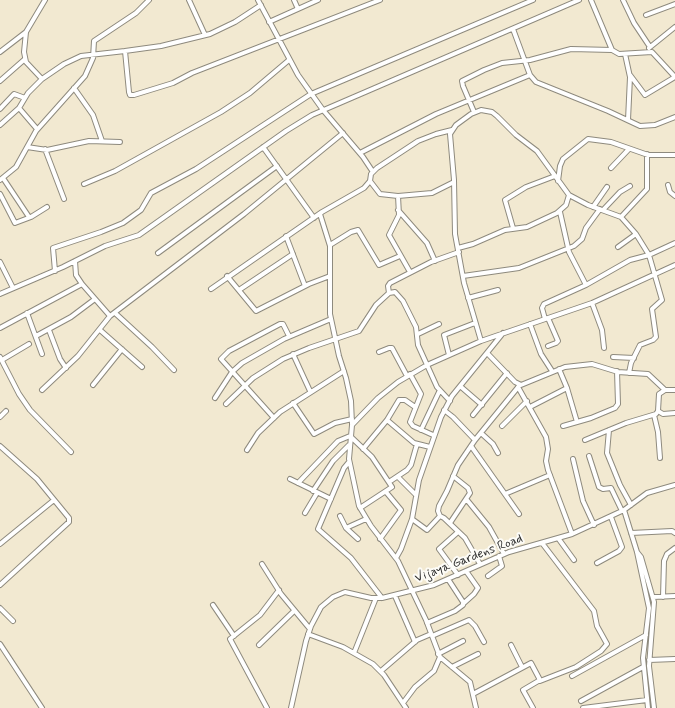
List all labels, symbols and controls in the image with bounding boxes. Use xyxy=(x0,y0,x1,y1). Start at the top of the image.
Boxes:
street label: Vijaya Gardens Road xyxy=(413,531,525,587)

